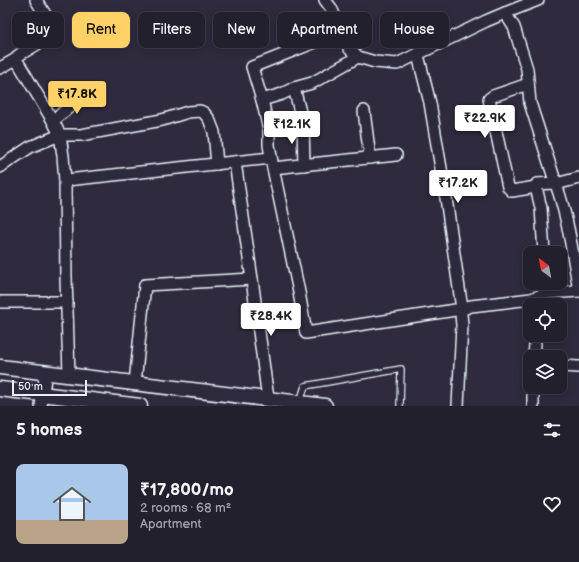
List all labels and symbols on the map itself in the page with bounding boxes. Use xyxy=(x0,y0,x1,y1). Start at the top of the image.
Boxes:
pin: ₹17.8K xyxy=(44,81,110,115)
pin: ₹22.9K xyxy=(452,105,518,139)
pin: ₹12.1K xyxy=(259,111,325,145)
pin: ₹17.2K xyxy=(425,170,491,204)
north arrow xyxy=(523,246,567,290)
pin: ₹28.4K xyxy=(238,303,304,337)
scale bar xyxy=(12,378,87,397)

